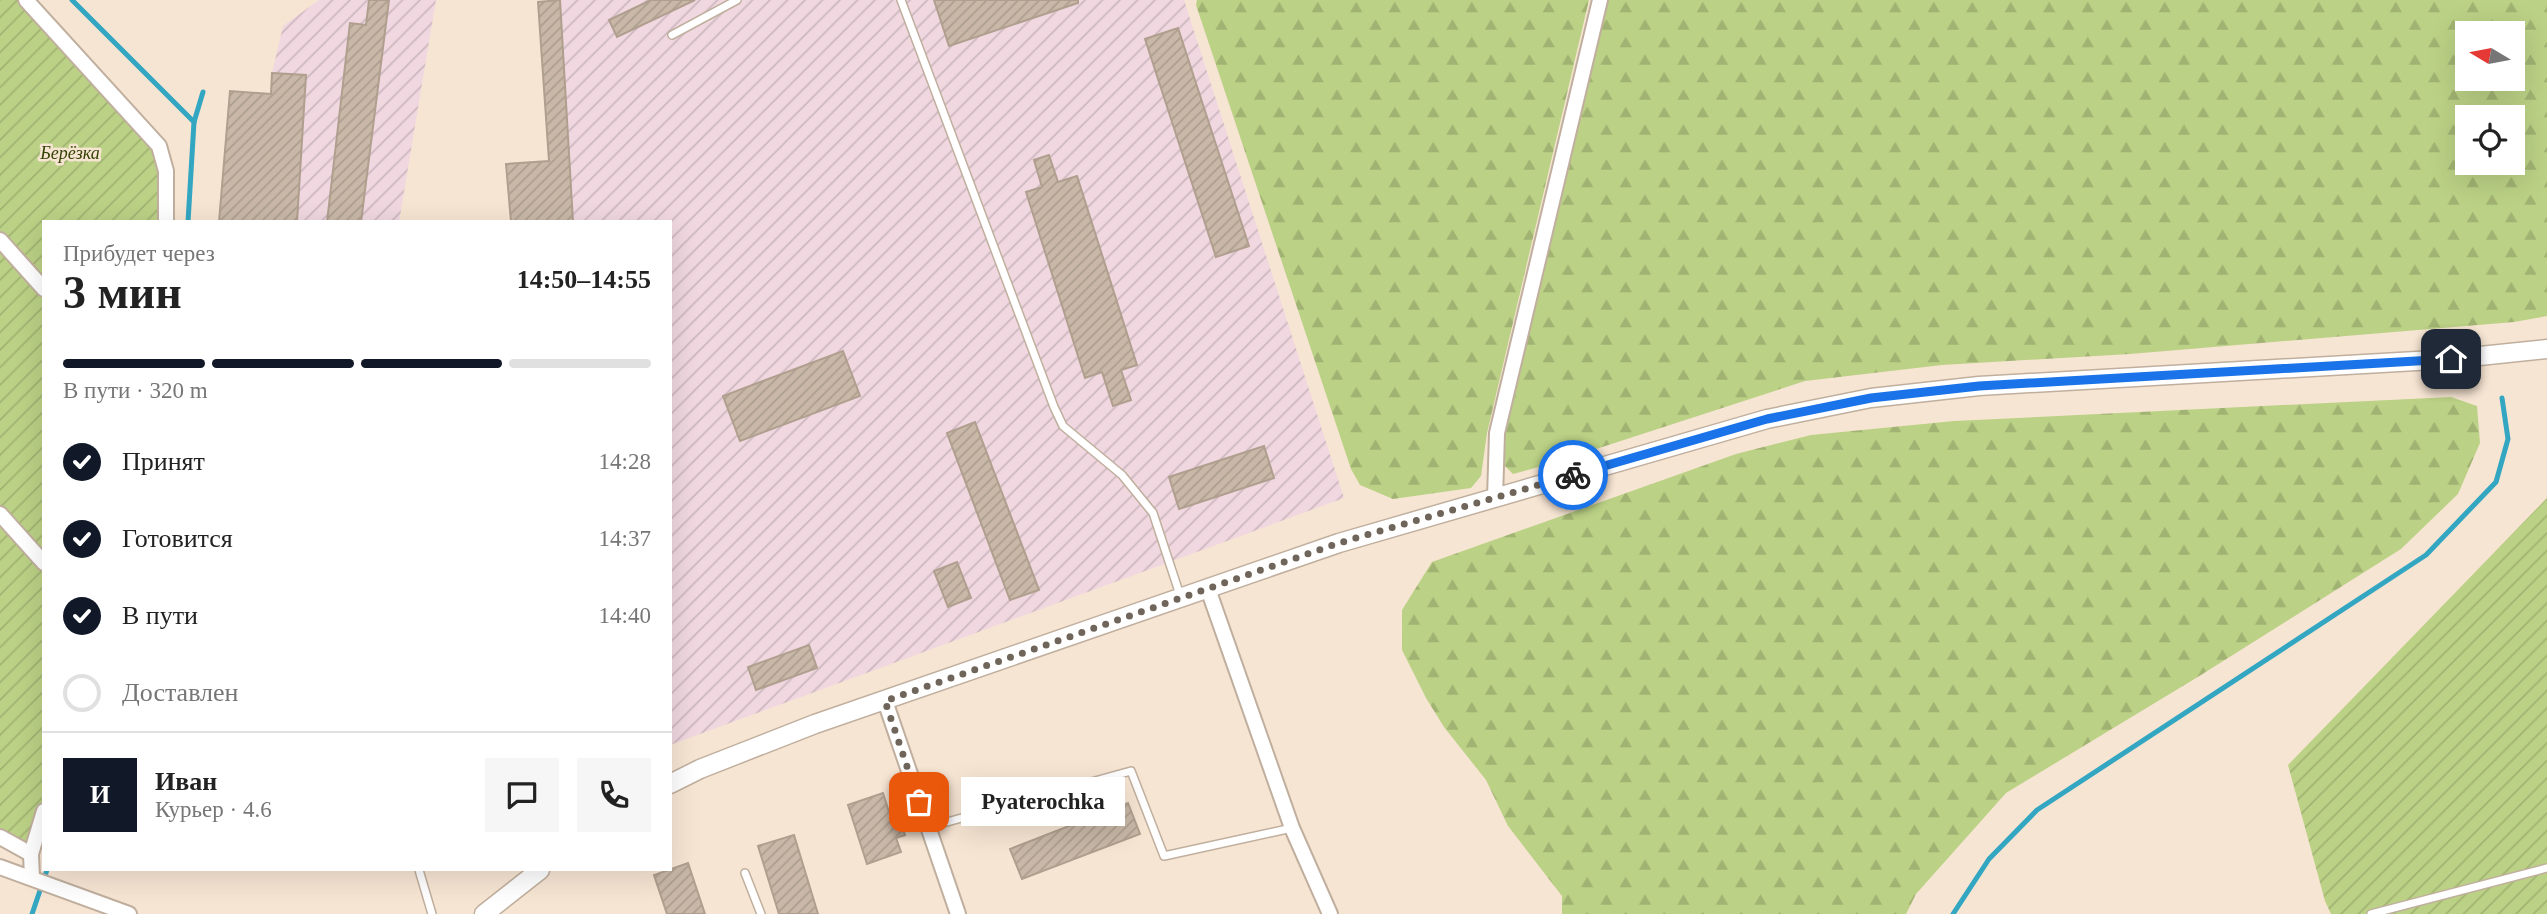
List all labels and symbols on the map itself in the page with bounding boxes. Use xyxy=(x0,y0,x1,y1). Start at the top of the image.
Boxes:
north arrow xyxy=(2455,21,2525,91)
park label: Берёзка xyxy=(39,143,100,163)
pin xyxy=(2421,329,2481,389)
courier xyxy=(1538,440,1608,510)
pin xyxy=(889,772,949,832)
callout: Pyaterochka xyxy=(961,778,1126,826)

